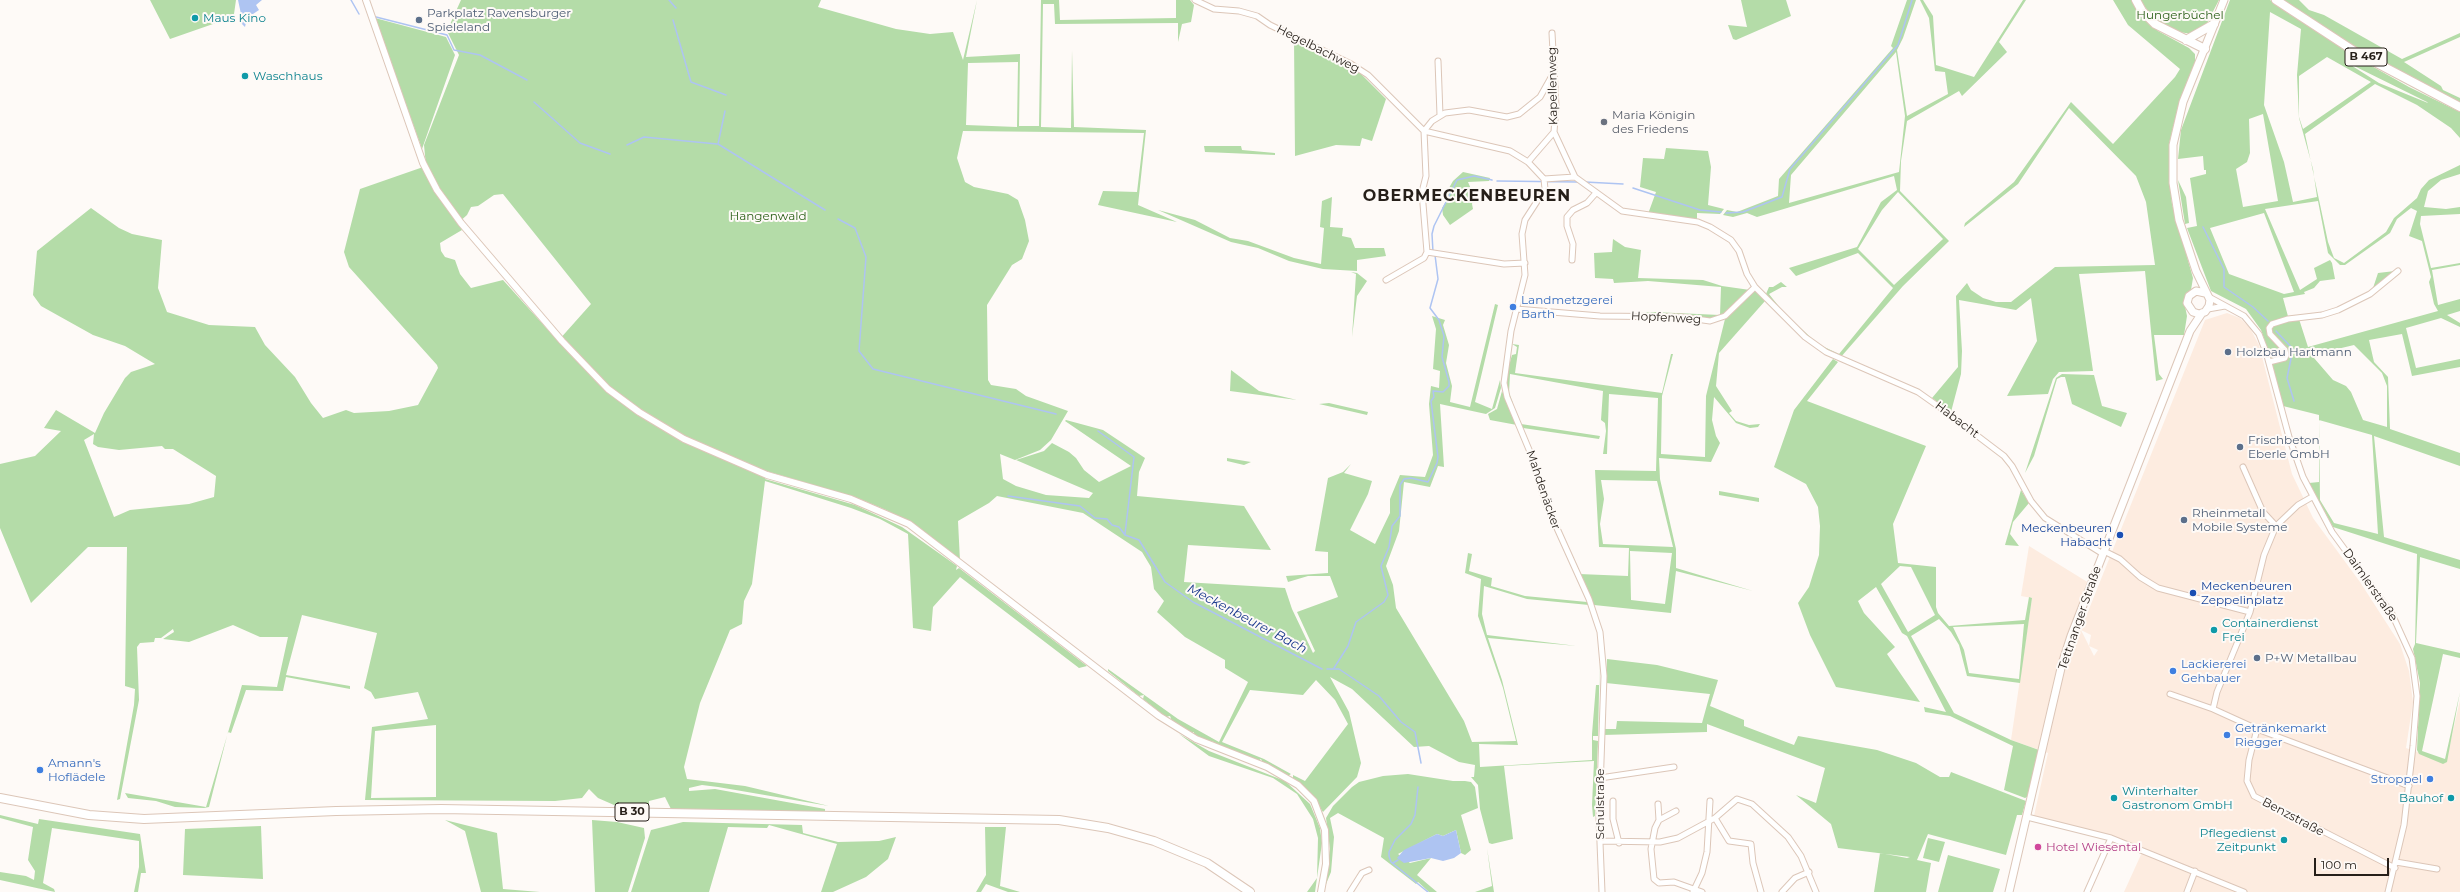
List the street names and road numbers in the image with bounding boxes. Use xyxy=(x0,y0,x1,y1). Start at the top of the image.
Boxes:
street label: Hegelbachweg xyxy=(1274,22,1362,76)
street label: Kapellenweg xyxy=(1545,47,1561,125)
road number: B 467 xyxy=(2345,48,2387,66)
street label: Hopfenweg xyxy=(1630,309,1702,327)
street label: Habacht xyxy=(1932,399,1982,441)
street label: Mahdenäcker xyxy=(1523,448,1563,532)
street label: Daimlerstraße xyxy=(2340,546,2400,624)
street label: Tettnanger Straße xyxy=(2055,564,2105,672)
street label: Schulstraße xyxy=(1593,769,1607,839)
street label: Benzstraße xyxy=(2260,795,2326,839)
road number: B 30 xyxy=(615,803,649,821)

